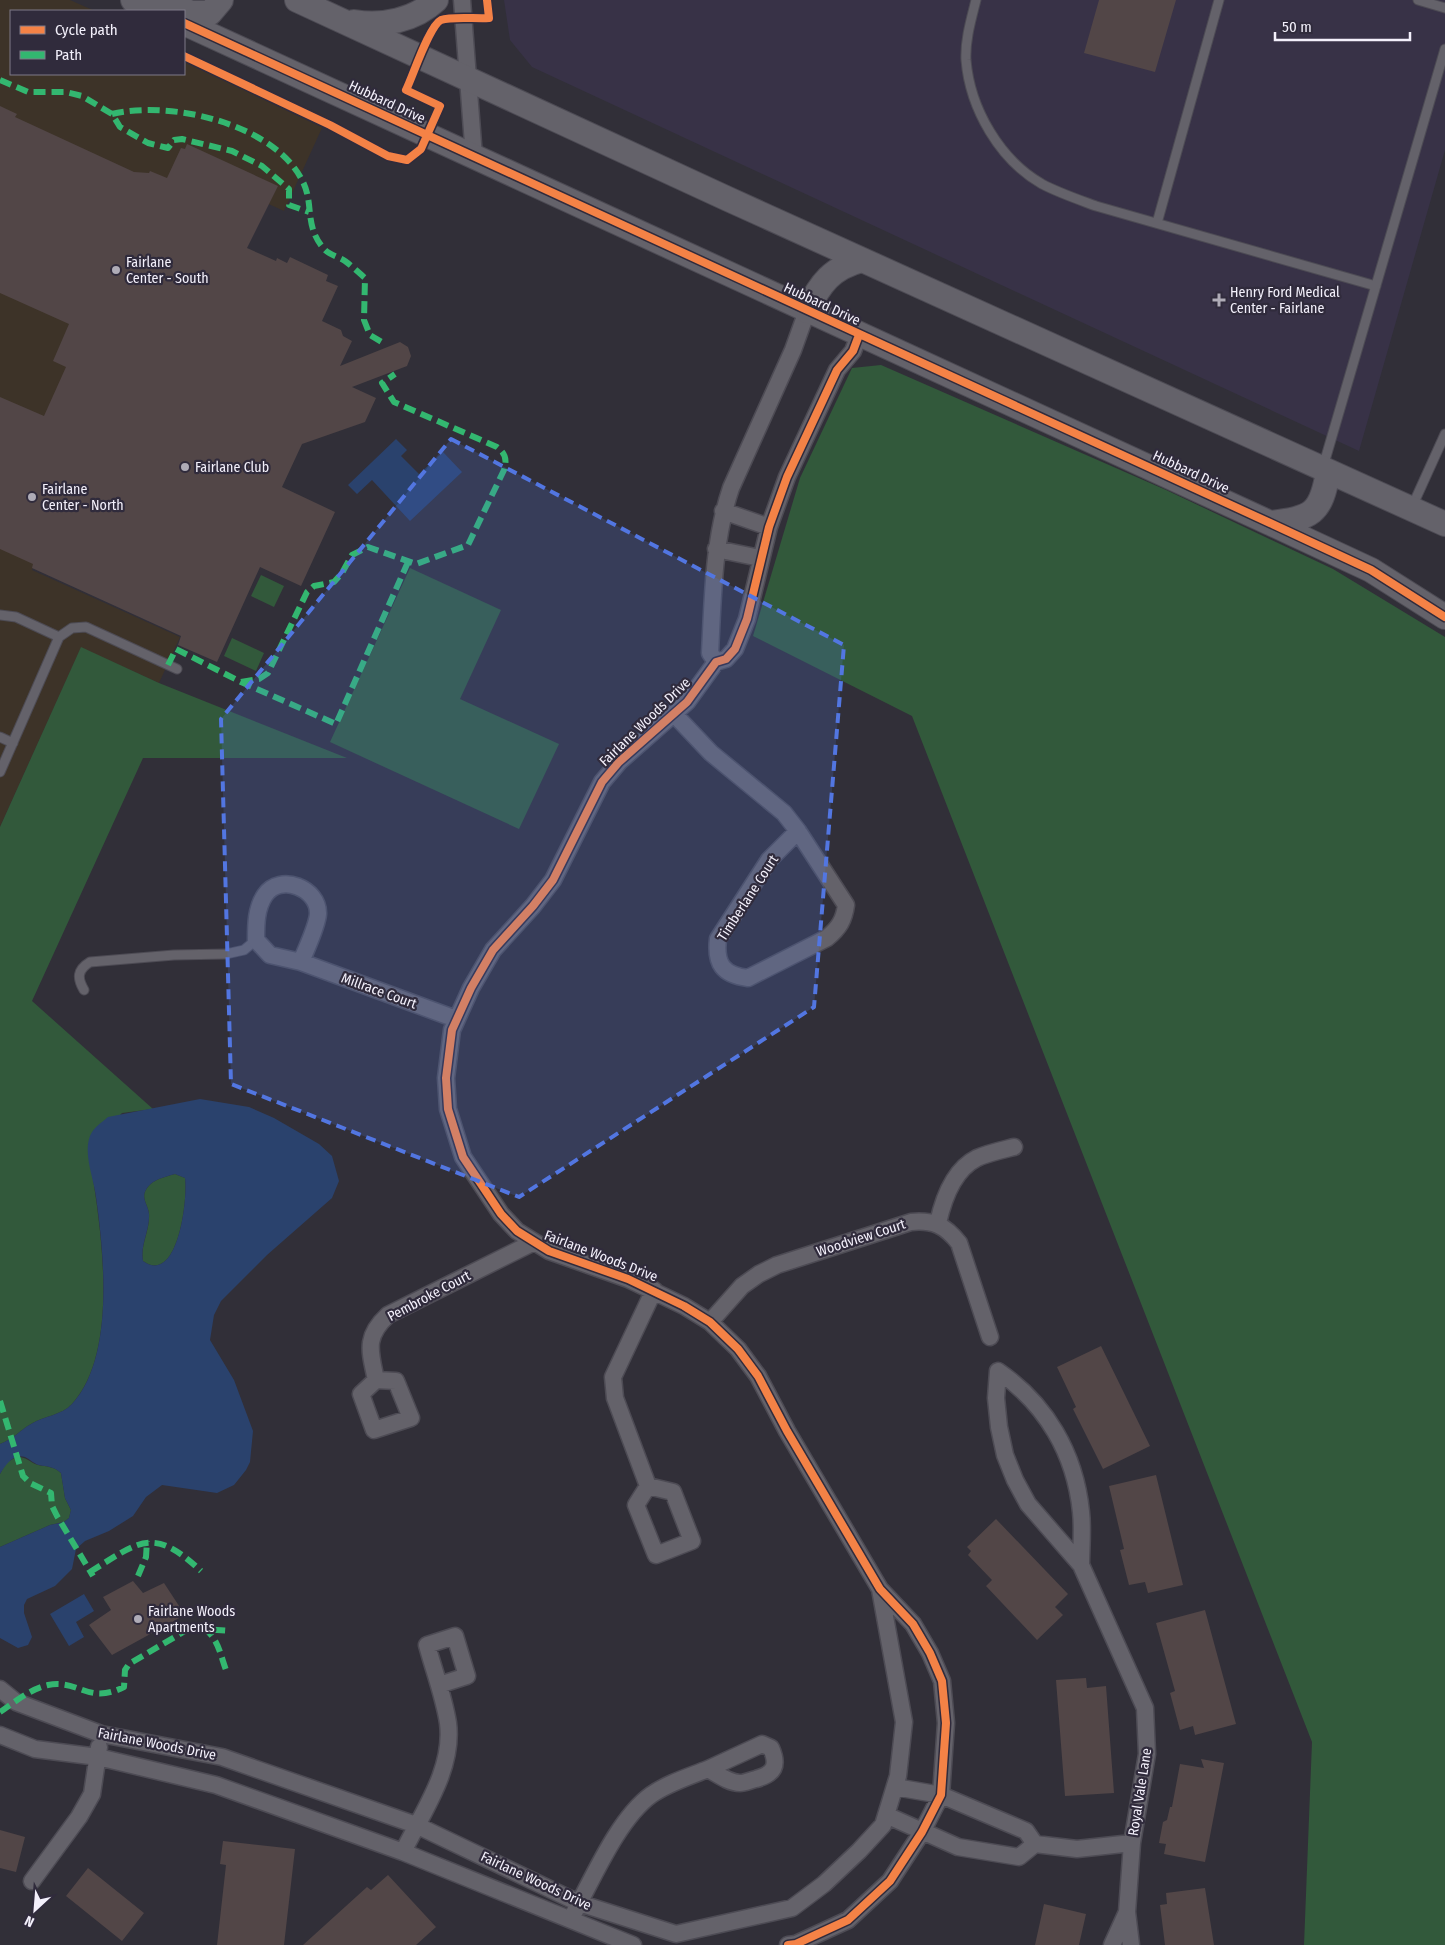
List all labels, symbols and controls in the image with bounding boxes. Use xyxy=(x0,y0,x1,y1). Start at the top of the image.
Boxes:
legend xyxy=(10,10,185,75)
scale bar xyxy=(1275,10,1410,42)
text: 50 m xyxy=(1282,18,1312,36)
text: Cycle path xyxy=(55,21,118,39)
text: Path xyxy=(55,46,82,64)
street label: Hubbard Drive xyxy=(346,77,428,127)
place label: Fairlane Center - South xyxy=(126,254,209,287)
marker: Fairlane Center - South xyxy=(110,264,122,276)
street label: Hubbard Drive xyxy=(781,279,863,329)
place label: Henry Ford Medical Center - Fairlane xyxy=(1230,284,1340,317)
marker: Henry Ford Medical Center - Fairlane xyxy=(1212,293,1226,307)
street label: Hubbard Drive xyxy=(1150,447,1232,497)
place label: Fairlane Club xyxy=(195,459,269,476)
marker: Fairlane Club xyxy=(179,461,191,473)
place label: Fairlane Center - North xyxy=(42,481,124,514)
marker: Fairlane Center - North xyxy=(26,491,38,503)
street label: Fairlane Woods Drive xyxy=(596,674,694,770)
street label: Timberlane Court xyxy=(714,851,782,944)
street label: Millrace Court xyxy=(339,969,419,1013)
street label: Woodview Court xyxy=(814,1215,908,1260)
street label: Fairlane Woods Drive xyxy=(542,1227,660,1285)
street label: Pembroke Court xyxy=(385,1267,474,1325)
place label: Fairlane Woods Apartments xyxy=(148,1603,235,1636)
marker: Fairlane Woods Apartments xyxy=(132,1613,144,1625)
street label: Fairlane Woods Drive xyxy=(96,1724,218,1764)
street label: Royal Vale Lane xyxy=(1125,1747,1155,1837)
street label: Fairlane Woods Drive xyxy=(478,1848,594,1914)
north arrow xyxy=(10,1885,60,1935)
text: N xyxy=(22,1912,37,1931)

